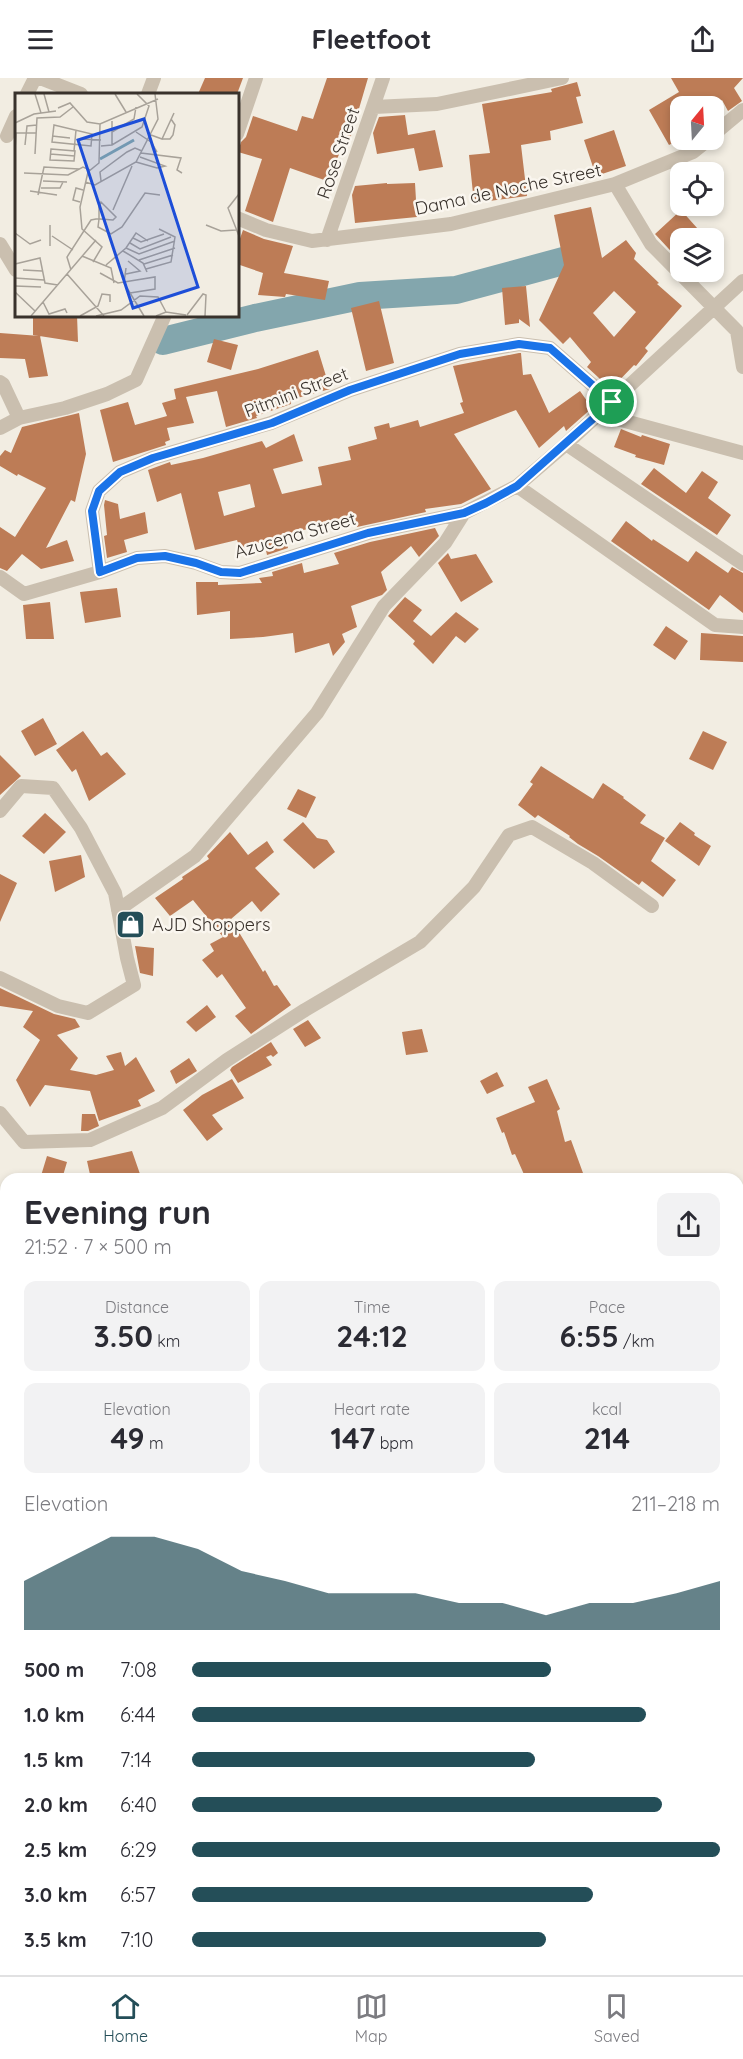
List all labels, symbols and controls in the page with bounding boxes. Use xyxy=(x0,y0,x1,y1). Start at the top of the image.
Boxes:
text: Fleetfoot xyxy=(311,22,432,56)
icon: menu xyxy=(24,23,57,56)
icon: share xyxy=(686,23,719,56)
inset map xyxy=(15,93,238,316)
north arrow xyxy=(670,96,724,150)
map controls xyxy=(670,96,724,282)
street label: Rose Street xyxy=(312,104,364,202)
street label: Dama de Noche Street xyxy=(413,158,603,220)
button: locate xyxy=(670,162,724,216)
button: layers xyxy=(670,228,724,282)
street label: Pitmini Street xyxy=(241,362,351,422)
pin xyxy=(586,376,637,427)
icon: arrive xyxy=(595,385,628,418)
street label: Azucena Street xyxy=(232,507,358,563)
shop icon: AJD Shoppers xyxy=(115,908,147,940)
place label: AJD Shoppers xyxy=(152,913,270,936)
text: Evening run xyxy=(24,1191,211,1232)
button: share xyxy=(657,1193,720,1256)
text: 21:52 · 7 × 500 m xyxy=(24,1234,172,1259)
text: Distance xyxy=(105,1297,169,1317)
text: Time xyxy=(354,1297,390,1317)
text: Pace xyxy=(589,1297,625,1317)
text: 3.50 xyxy=(94,1317,153,1355)
text: 24:12 xyxy=(336,1317,408,1355)
text: 6:55 xyxy=(559,1317,619,1355)
text: km xyxy=(153,1331,180,1351)
text: /km xyxy=(619,1331,655,1351)
text: Elevation xyxy=(103,1399,171,1419)
text: Heart rate xyxy=(334,1399,410,1419)
text: kcal xyxy=(592,1399,622,1419)
text: 49 xyxy=(110,1419,145,1457)
text: 147 xyxy=(330,1419,375,1457)
text: 214 xyxy=(584,1419,630,1457)
text: m xyxy=(145,1433,164,1453)
text: bpm xyxy=(375,1433,414,1453)
text: Elevation xyxy=(24,1491,108,1516)
text: 211–218 m xyxy=(631,1491,720,1516)
text: 500 m xyxy=(24,1657,84,1682)
text: 7:08 xyxy=(120,1657,157,1682)
text: 1.0 km xyxy=(24,1702,84,1727)
text: 6:44 xyxy=(120,1702,156,1727)
text: 1.5 km xyxy=(24,1747,84,1772)
text: 7:14 xyxy=(120,1747,152,1772)
text: 2.0 km xyxy=(24,1792,88,1817)
text: 6:40 xyxy=(120,1792,157,1817)
text: 2.5 km xyxy=(24,1837,87,1862)
text: 6:29 xyxy=(120,1837,157,1862)
text: 3.0 km xyxy=(24,1882,87,1907)
text: 6:57 xyxy=(120,1882,156,1907)
text: 3.5 km xyxy=(24,1927,87,1952)
text: 7:10 xyxy=(120,1927,153,1952)
tab: Home xyxy=(103,1990,148,2046)
tab: Map xyxy=(355,1990,388,2046)
tab: Saved xyxy=(594,1990,640,2046)

